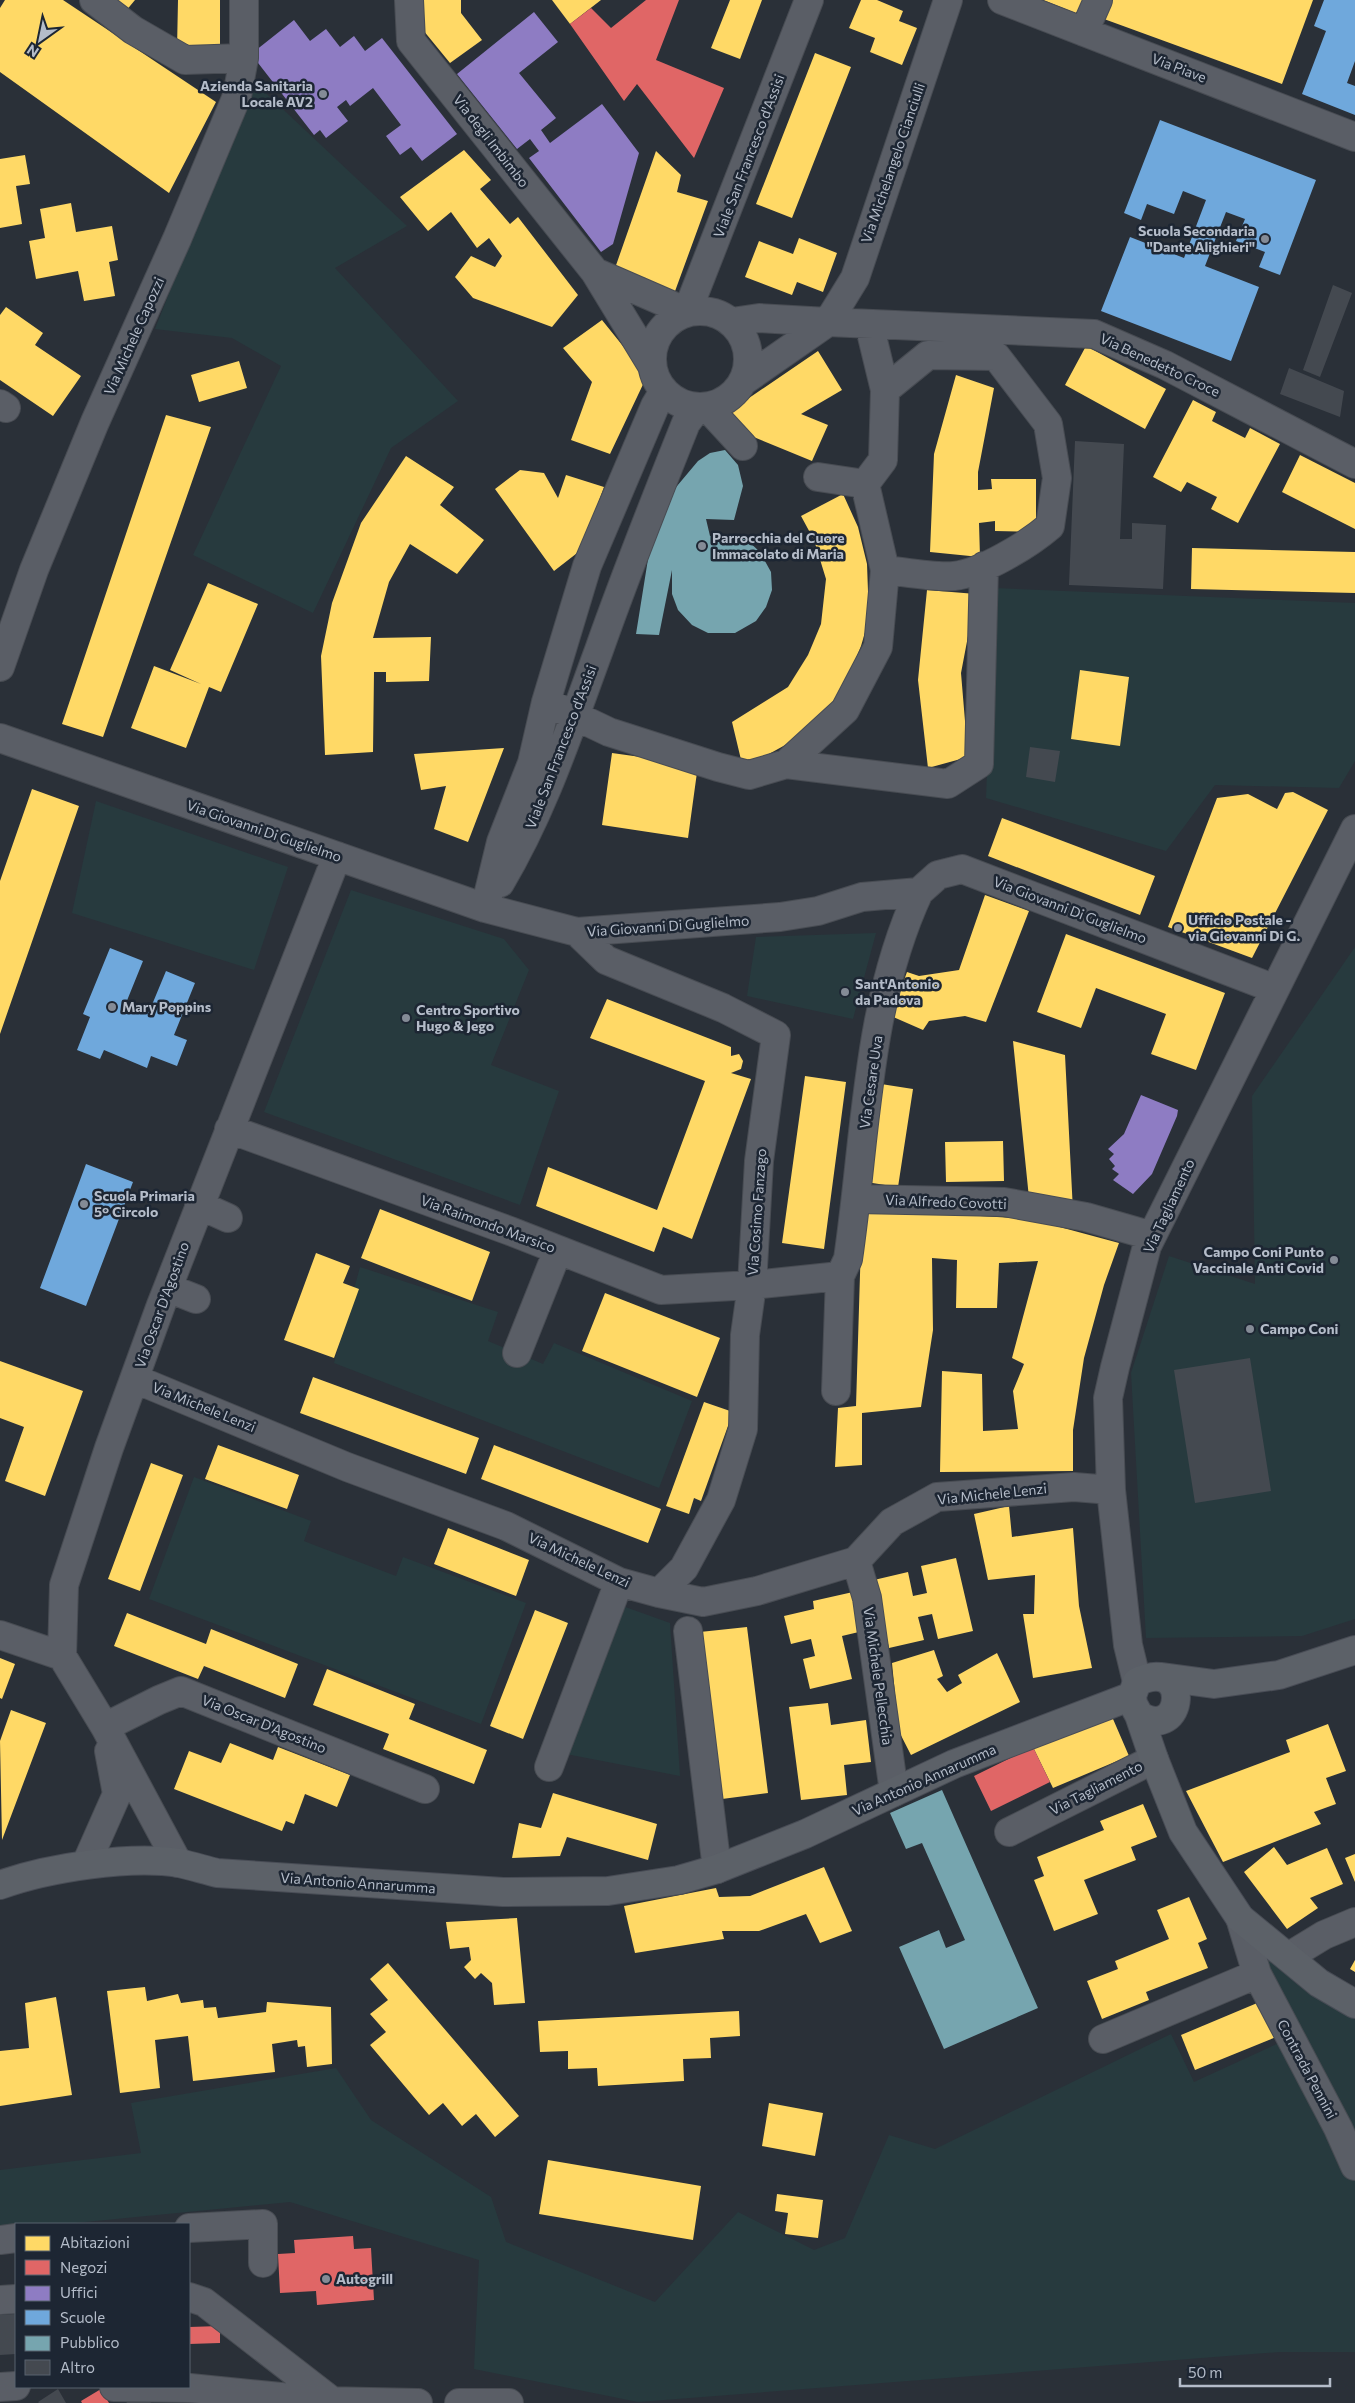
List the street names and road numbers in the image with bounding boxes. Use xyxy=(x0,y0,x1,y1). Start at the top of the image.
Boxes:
street label: Via Piave xyxy=(1149,49,1209,86)
street label: Viale San Francesco d'Assisi xyxy=(709,72,788,240)
street label: Via Michelangelo Cianciulli xyxy=(857,80,928,245)
street label: Via degli Imbimbo xyxy=(450,91,533,190)
street label: Via Michele Capozzi xyxy=(100,274,167,397)
street label: Via Benedetto Croce xyxy=(1098,329,1223,400)
street label: Viale San Francesco d'Assisi xyxy=(521,663,600,831)
street label: Via Giovanni Di Guglielmo xyxy=(184,796,344,865)
street label: Via Giovanni Di Guglielmo xyxy=(991,872,1149,947)
street label: Via Giovanni Di Guglielmo xyxy=(586,911,750,940)
street label: Via Cesare Uva xyxy=(856,1034,885,1130)
street label: Via Cosimo Fanzago xyxy=(744,1148,769,1276)
street label: Via Tagliamento xyxy=(1139,1156,1198,1256)
street label: Via Raimondo Marsico xyxy=(418,1191,558,1256)
street label: Via Alfredo Covotti xyxy=(885,1191,1007,1212)
street label: Via Oscar D'Agostino xyxy=(131,1239,192,1370)
street label: Via Michele Lenzi xyxy=(150,1378,258,1435)
street label: Via Michele Lenzi xyxy=(936,1479,1048,1508)
street label: Via Michele Lenzi xyxy=(526,1529,633,1591)
street label: Via Michele Pellecchia xyxy=(860,1606,897,1746)
street label: Via Oscar D'Agostino xyxy=(199,1691,329,1756)
street label: Via Antonio Annarumma xyxy=(849,1740,998,1819)
street label: Via Tagliamento xyxy=(1046,1757,1145,1818)
street label: Via Antonio Annarumma xyxy=(280,1869,436,1896)
street label: Contrada Pennini xyxy=(1274,2016,1341,2121)

